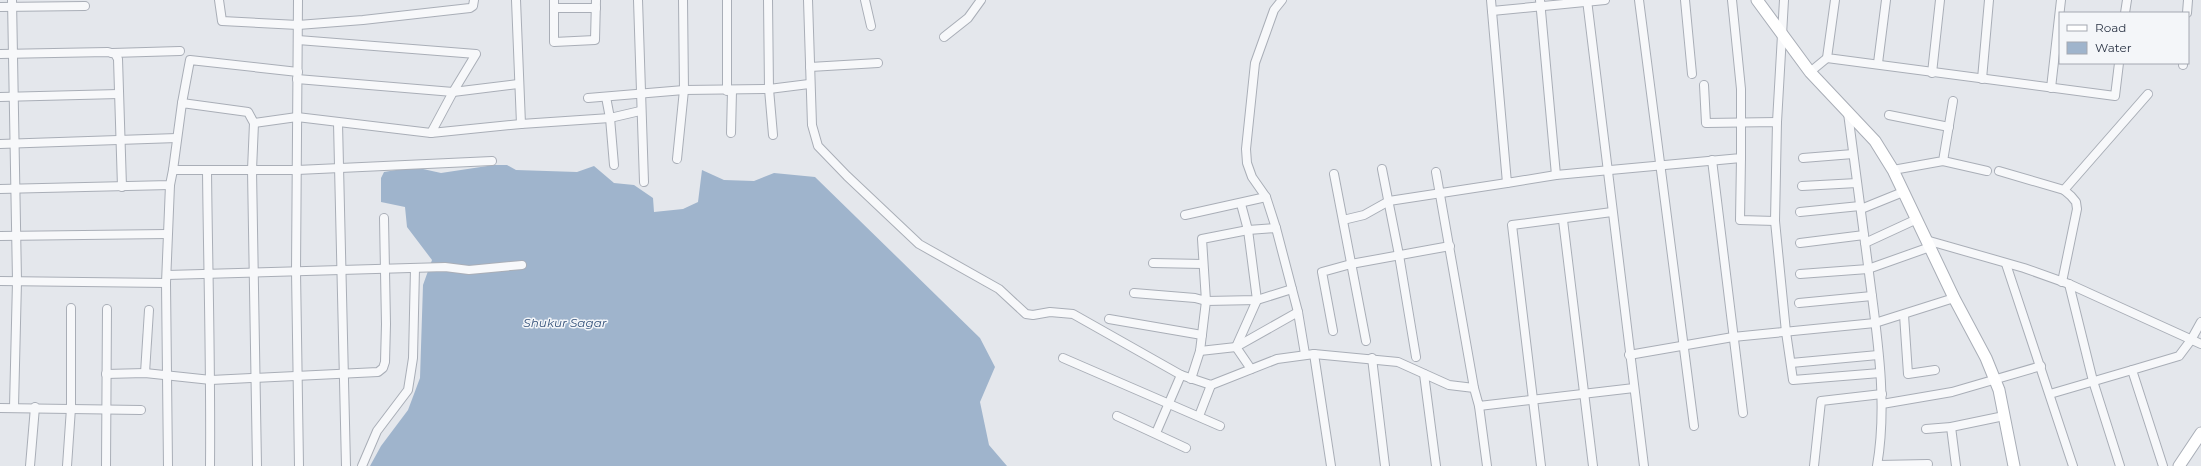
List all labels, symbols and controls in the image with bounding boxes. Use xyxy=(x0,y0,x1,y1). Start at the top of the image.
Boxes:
legend xyxy=(2059,12,2189,64)
text: Road xyxy=(2095,20,2126,35)
text: Water xyxy=(2095,40,2132,55)
water label: Shukur Sagar xyxy=(523,315,607,330)

